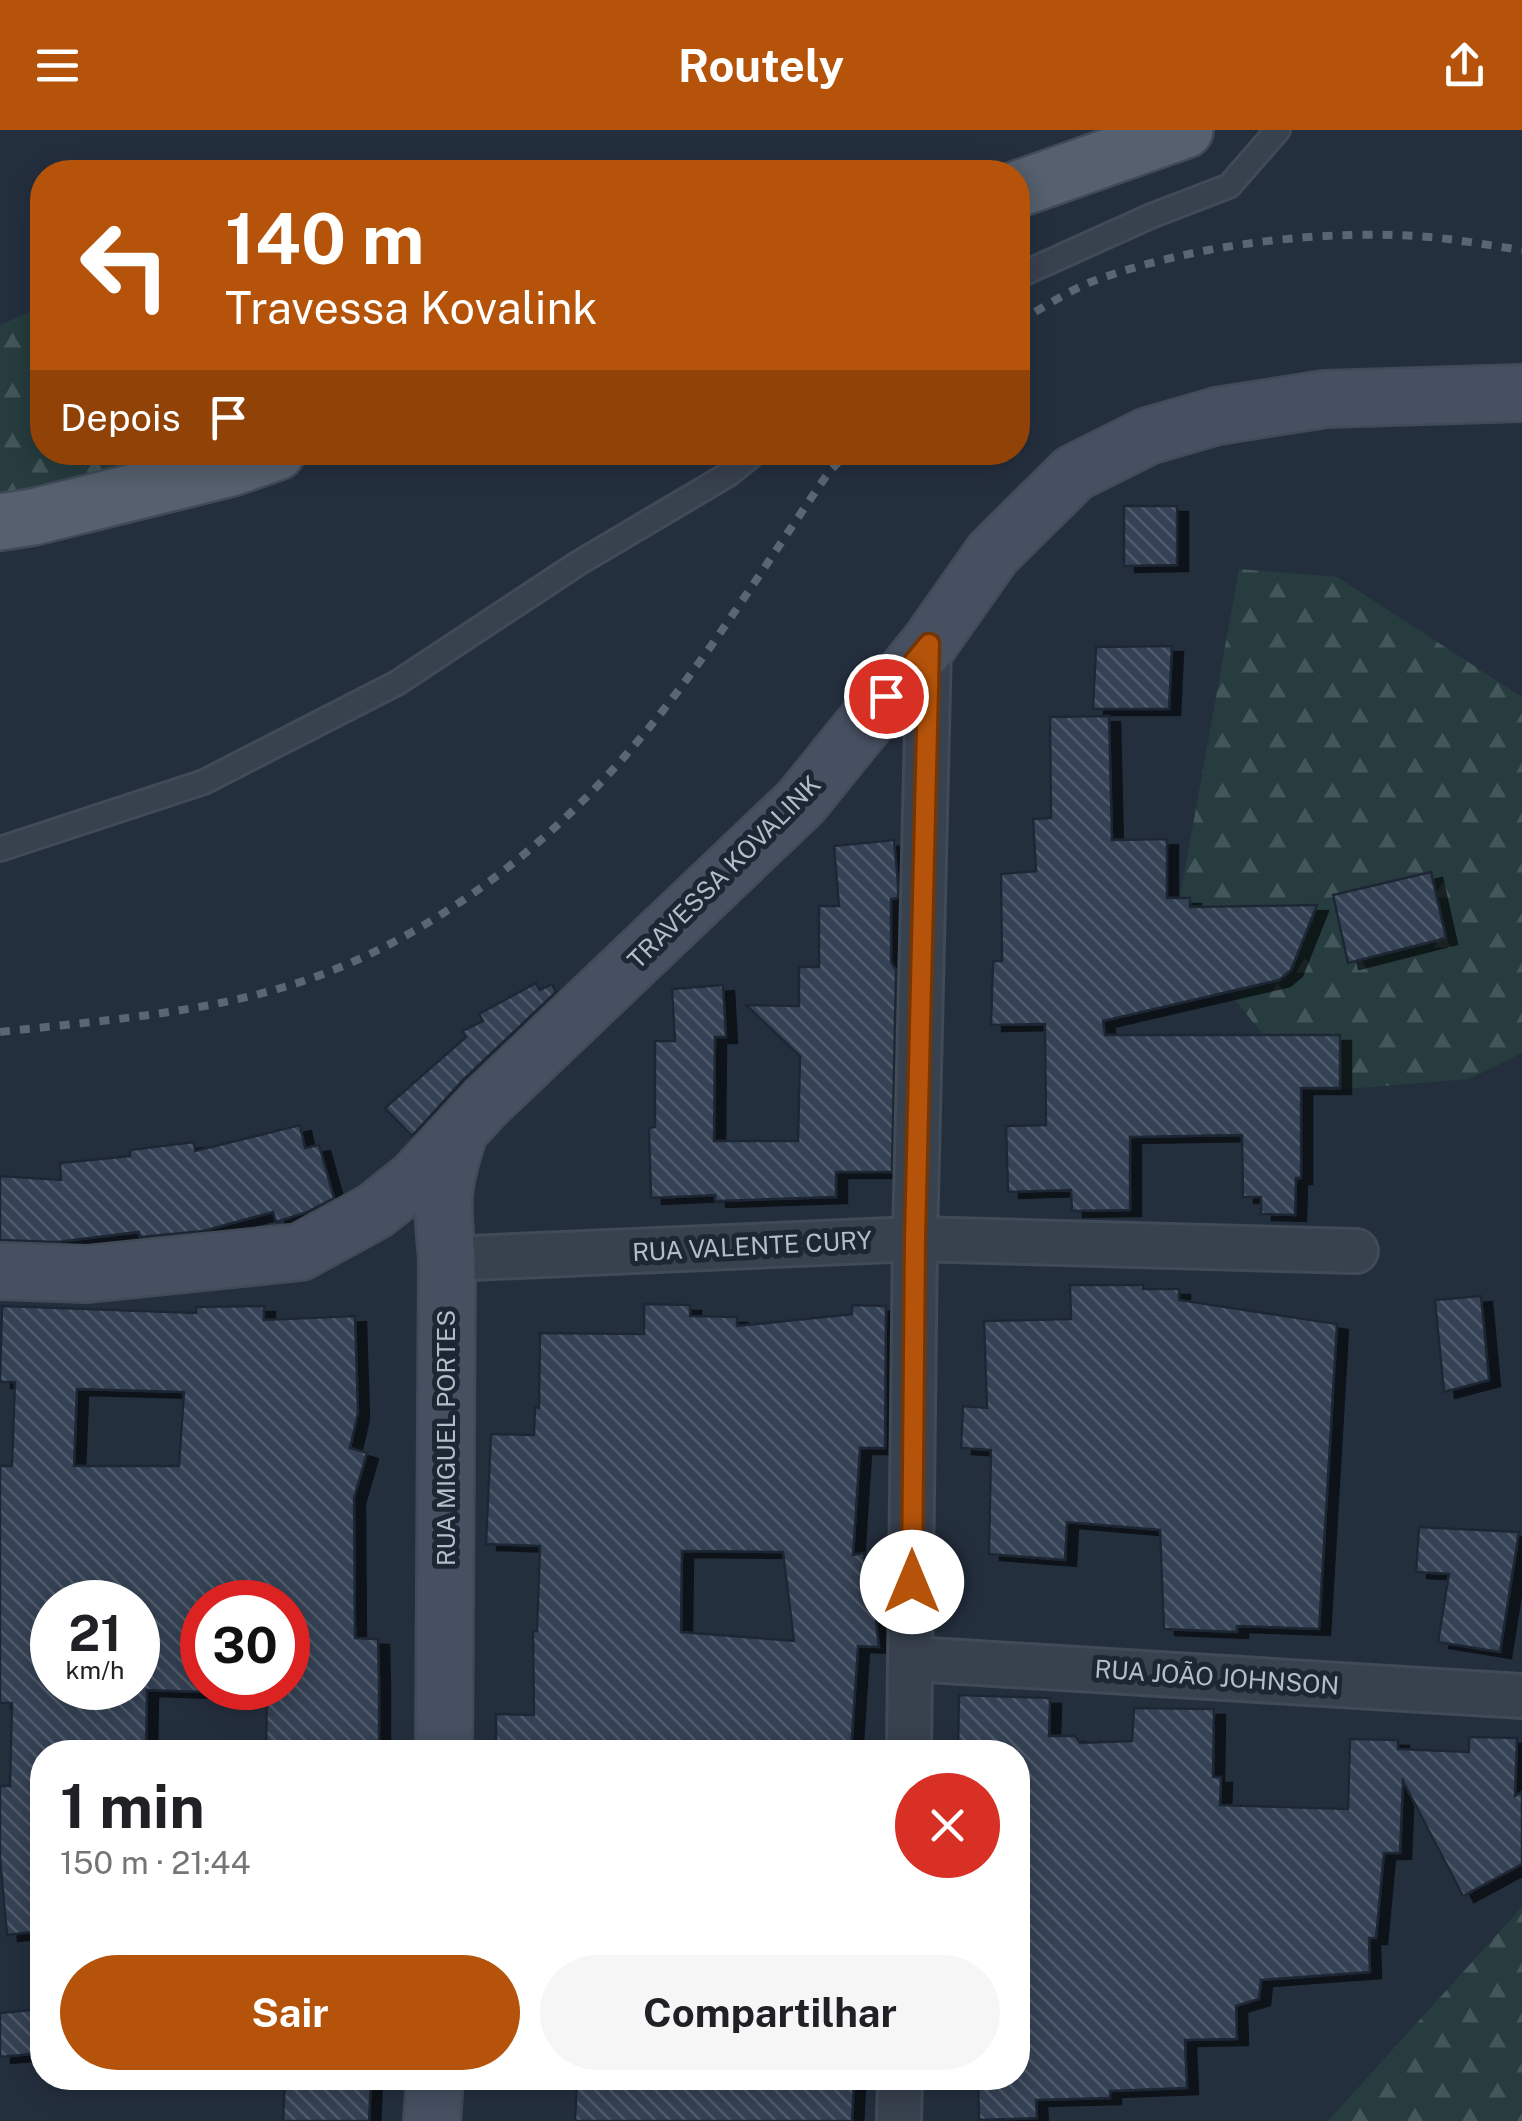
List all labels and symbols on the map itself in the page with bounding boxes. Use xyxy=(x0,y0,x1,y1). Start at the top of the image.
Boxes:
pin xyxy=(844,654,929,739)
street label: TRAVESSA KOVALINK xyxy=(621,769,827,975)
street label: RUA VALENTE CURY xyxy=(631,1225,873,1267)
street label: RUA MIGUEL PORTES xyxy=(431,1310,461,1566)
position arrow xyxy=(860,1530,964,1634)
speed limit sign: 30 xyxy=(180,1580,310,1710)
street label: RUA JOÃO JOHNSON xyxy=(1094,1653,1340,1701)

